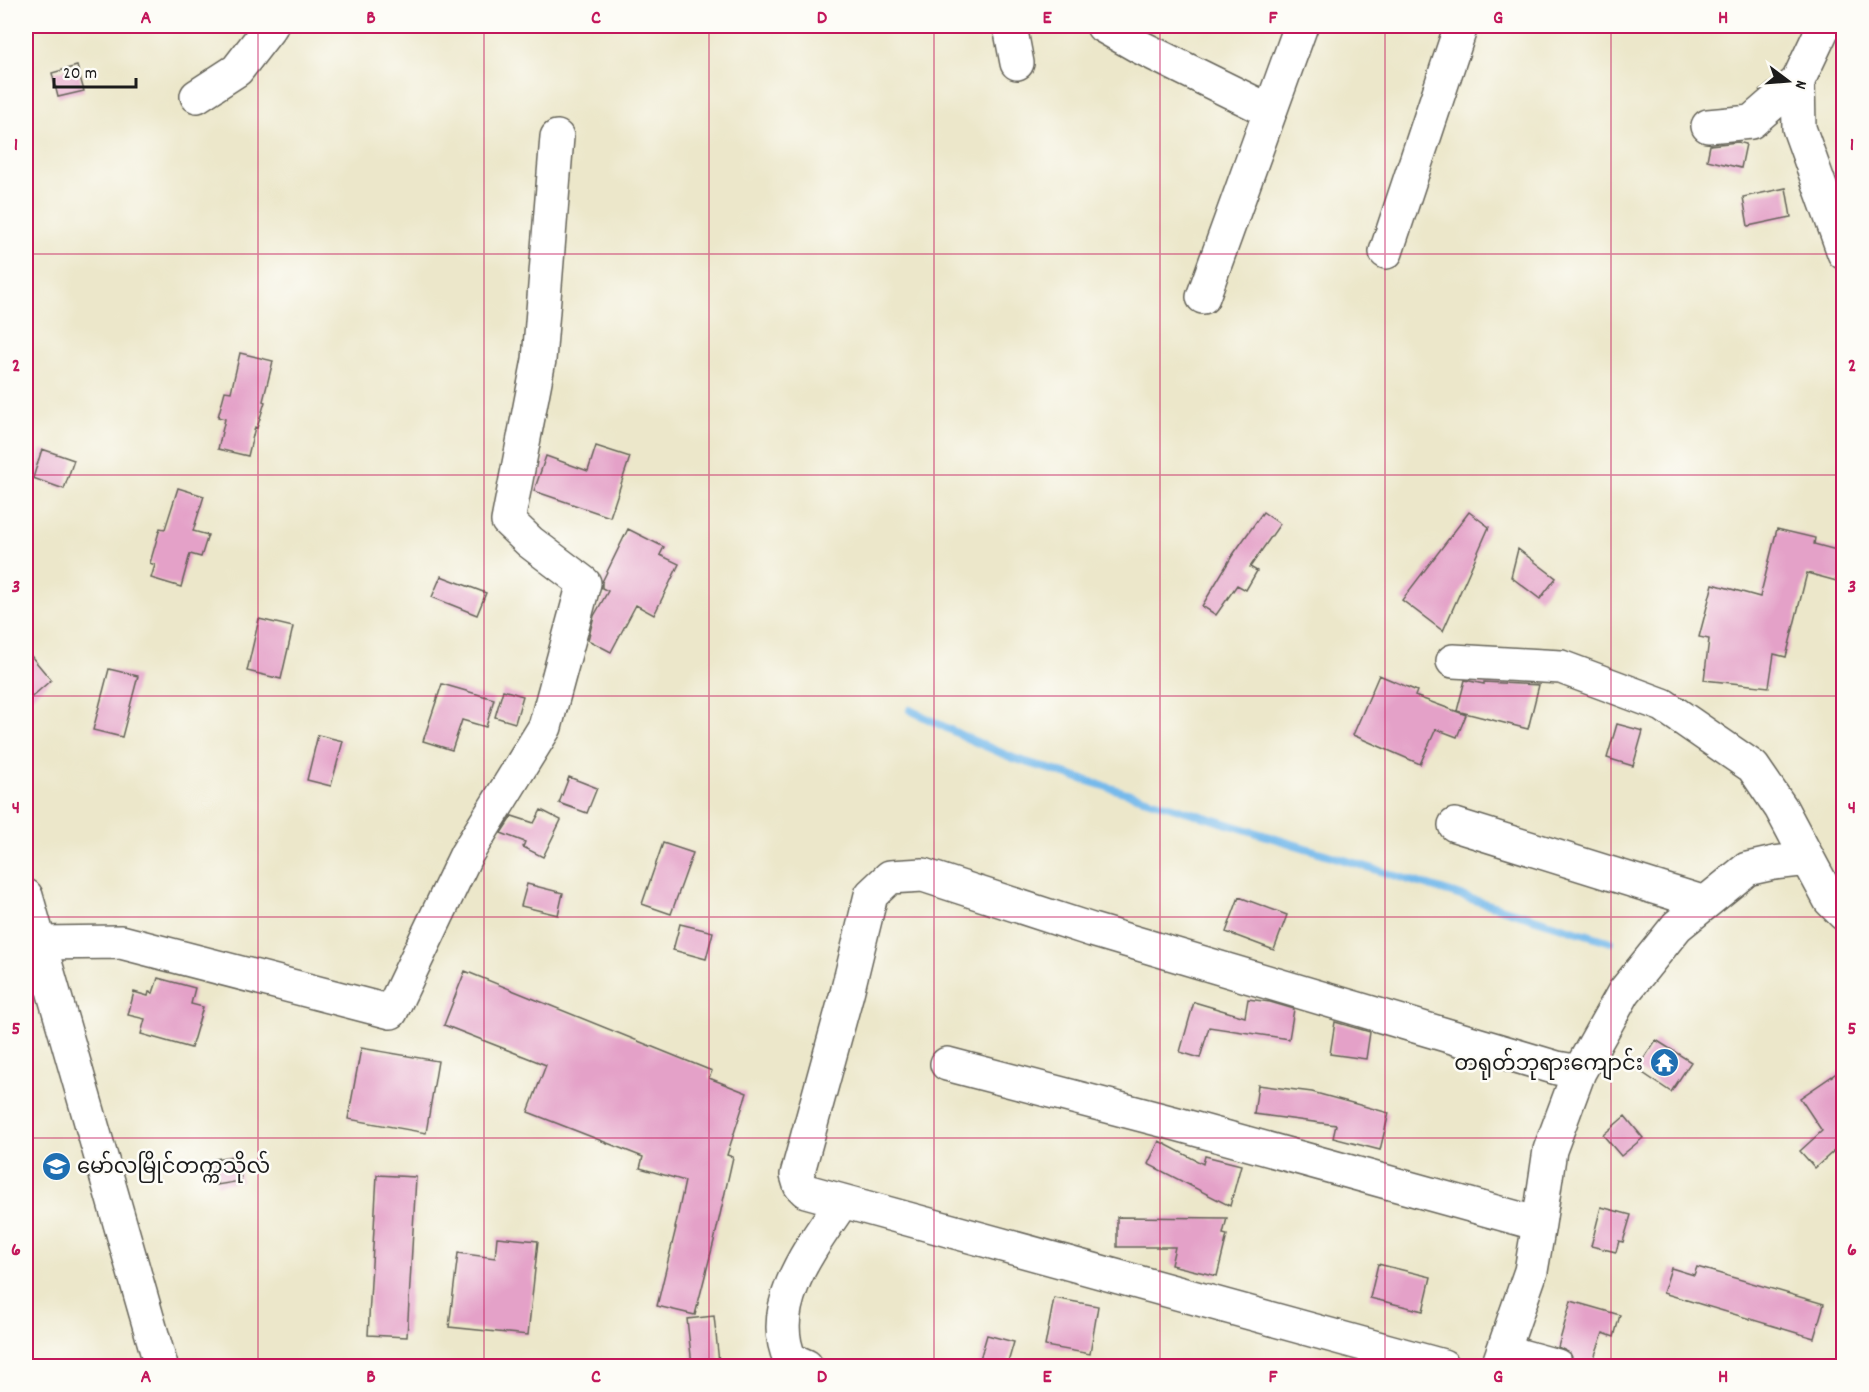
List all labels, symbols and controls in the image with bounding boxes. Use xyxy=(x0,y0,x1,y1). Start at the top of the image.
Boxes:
text: A xyxy=(141,5,152,33)
text: B xyxy=(366,5,376,33)
text: C xyxy=(591,5,601,33)
text: D xyxy=(817,5,828,33)
text: E xyxy=(1042,5,1052,33)
text: F xyxy=(1269,5,1279,33)
text: G xyxy=(1493,5,1503,33)
text: H xyxy=(1718,5,1728,33)
scale bar xyxy=(54,51,136,89)
north arrow xyxy=(1758,51,1818,111)
text: 20 m xyxy=(63,62,97,87)
text: N xyxy=(1788,77,1812,92)
text: 1 xyxy=(14,132,18,160)
text: 1 xyxy=(1850,132,1854,160)
text: 2 xyxy=(12,353,20,381)
text: 2 xyxy=(1848,353,1856,381)
text: 3 xyxy=(12,574,20,602)
text: 3 xyxy=(1848,574,1856,602)
text: 4 xyxy=(12,795,20,823)
text: 4 xyxy=(1848,795,1856,823)
text: 5 xyxy=(11,1016,21,1044)
text: 5 xyxy=(1847,1016,1857,1044)
place label: တရုတ်ဘုရားကျောင်း xyxy=(1454,1047,1643,1081)
temple icon: တရုတ်ဘုရားကျောင်း xyxy=(1648,1047,1680,1079)
school or university icon: မော်လမြိုင်တက္ကသိုလ် xyxy=(40,1150,72,1182)
place label: မော်လမြိုင်တက္ကသိုလ် xyxy=(77,1150,270,1184)
text: 6 xyxy=(11,1237,21,1265)
text: 6 xyxy=(1847,1237,1857,1265)
text: A xyxy=(141,1364,152,1392)
text: B xyxy=(366,1364,376,1392)
text: C xyxy=(591,1364,601,1392)
text: D xyxy=(817,1364,828,1392)
text: E xyxy=(1042,1364,1052,1392)
text: F xyxy=(1269,1364,1279,1392)
text: G xyxy=(1493,1364,1503,1392)
text: H xyxy=(1718,1364,1728,1392)

